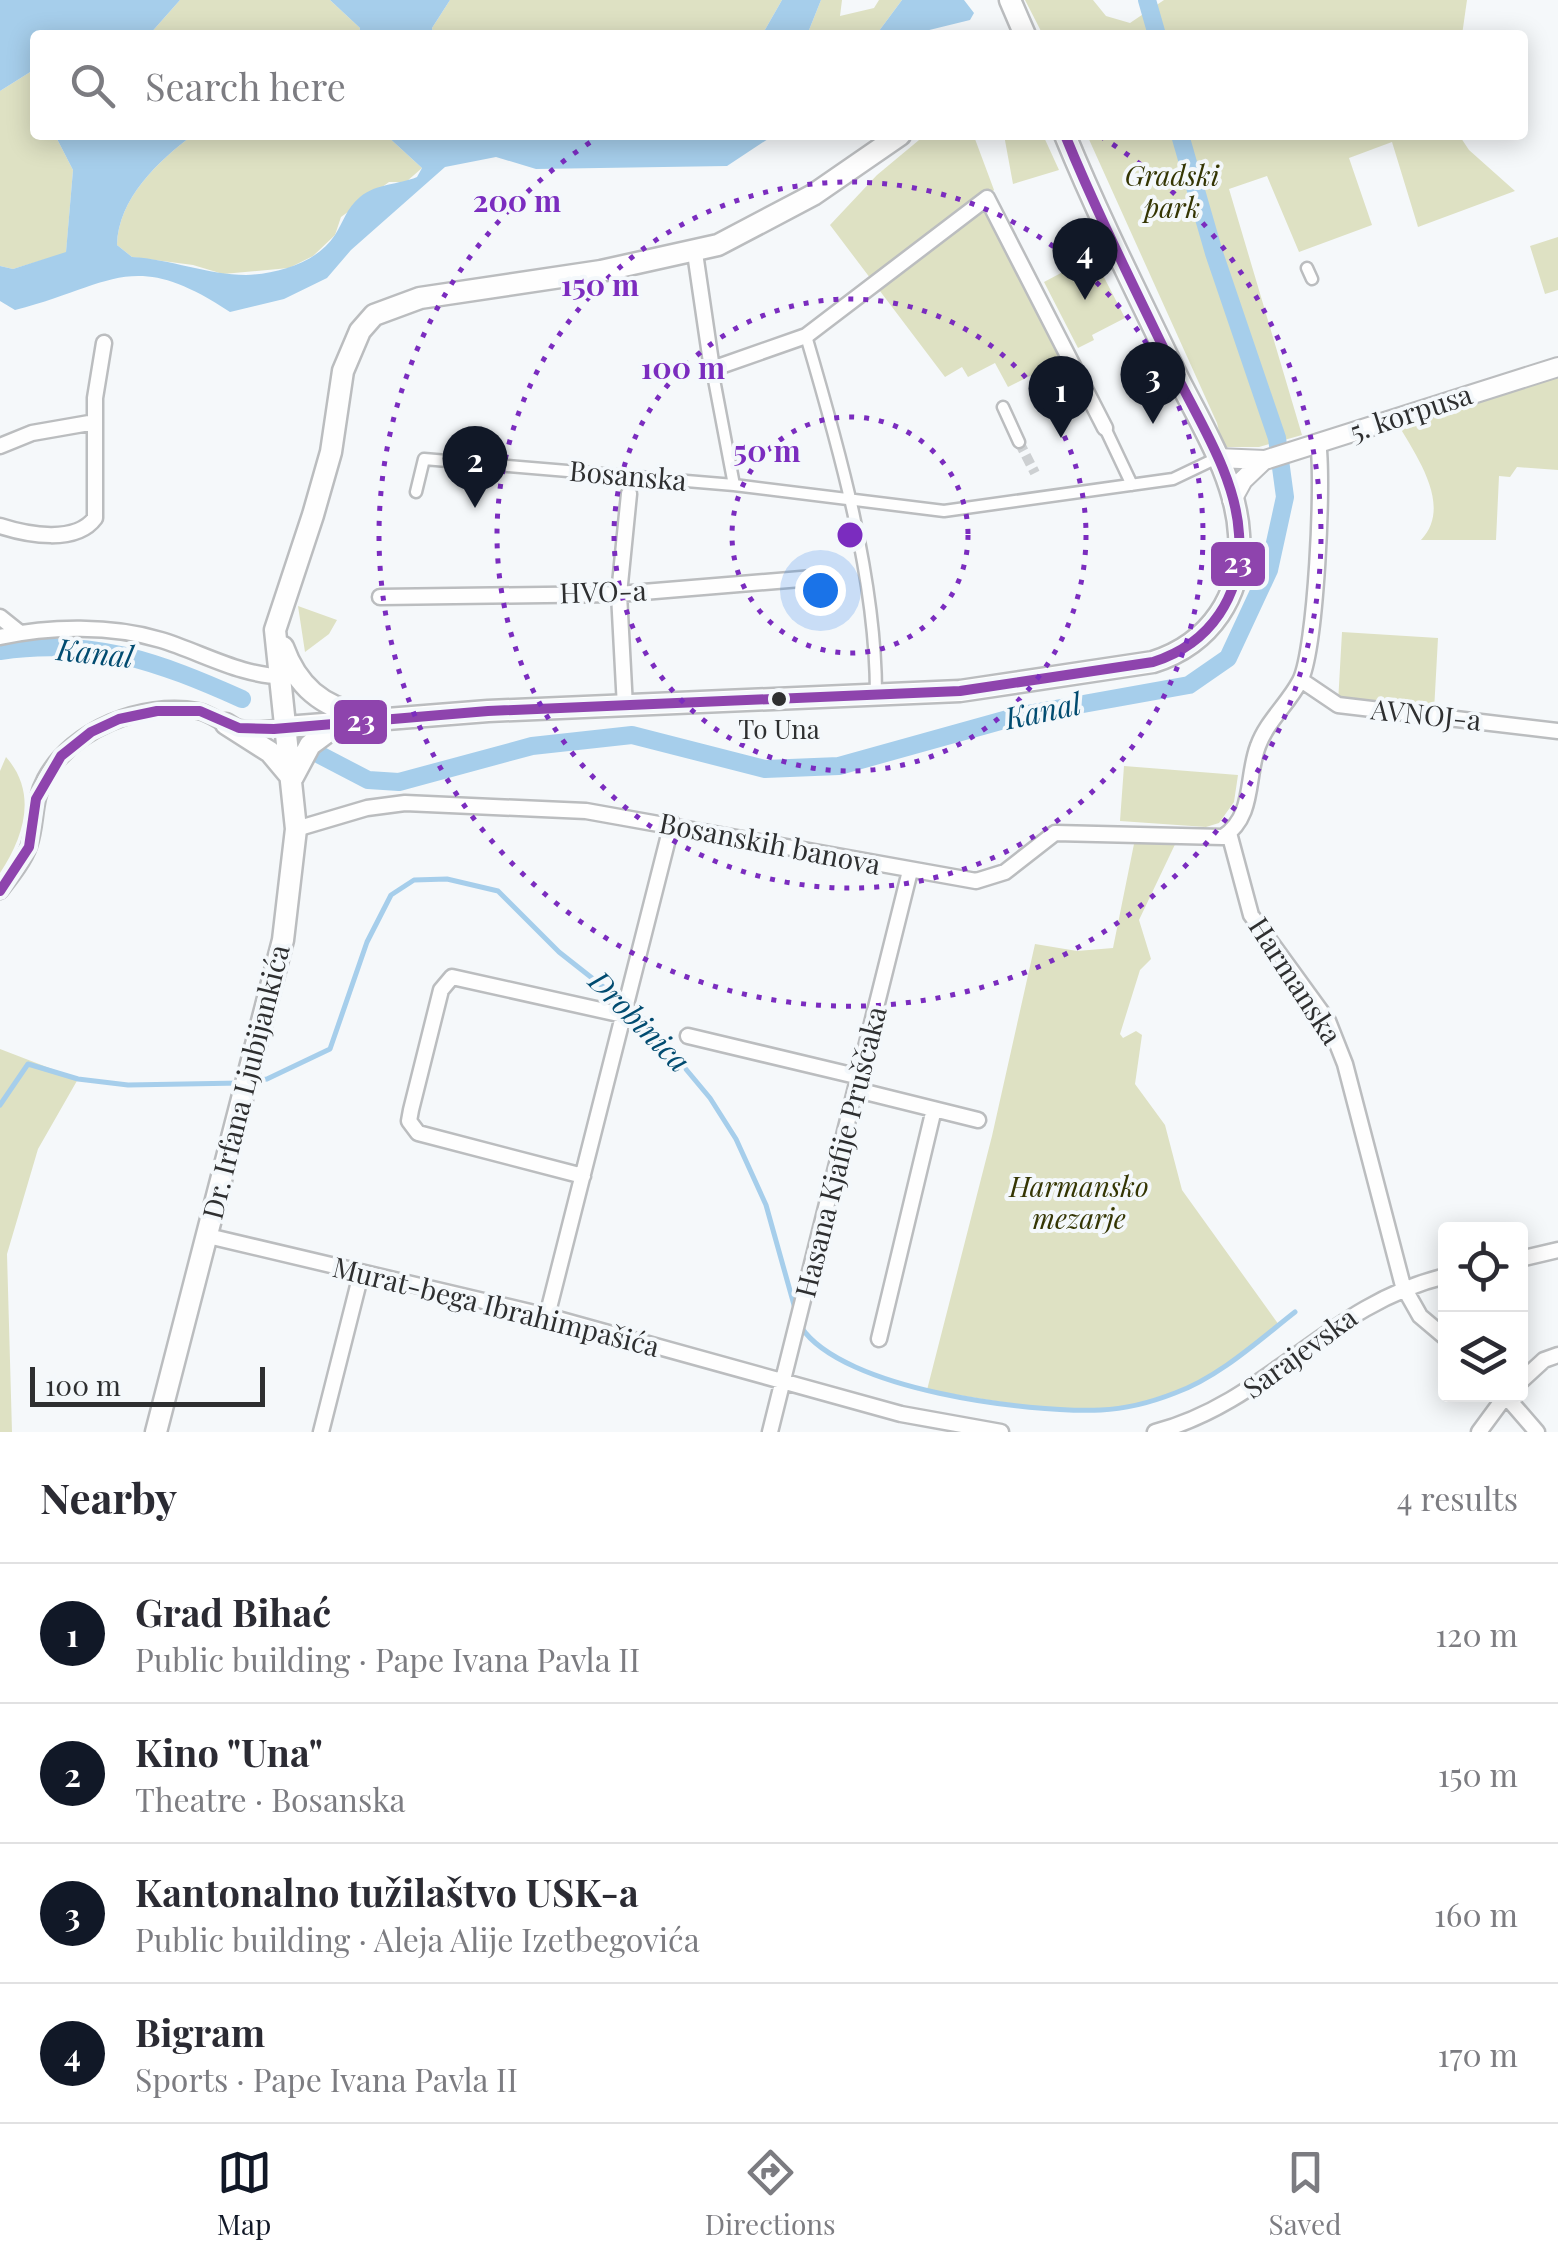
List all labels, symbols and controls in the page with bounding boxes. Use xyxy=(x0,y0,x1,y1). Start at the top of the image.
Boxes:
search box xyxy=(30,30,1528,140)
icon: search xyxy=(65,58,120,113)
text: Search here xyxy=(145,60,346,111)
park label: Gradski park xyxy=(1125,156,1220,225)
text: 200 m xyxy=(473,180,561,220)
pin: 4 xyxy=(1052,218,1118,300)
text: 150 m xyxy=(561,264,639,304)
pin: 3 xyxy=(1120,342,1186,424)
text: 100 m xyxy=(641,347,725,387)
pin: 1 xyxy=(1028,356,1094,438)
street label: 5. korpusa xyxy=(1345,374,1476,449)
pin: 2 xyxy=(442,426,508,508)
text: 50 m xyxy=(733,430,801,470)
street label: Bosanska xyxy=(568,451,688,498)
centre of rings xyxy=(832,517,868,553)
line badge: 23 xyxy=(1209,540,1267,588)
text: 23 xyxy=(1224,543,1252,580)
your location xyxy=(795,565,846,616)
street label: HVO-a xyxy=(559,570,647,611)
water label: Kanal xyxy=(54,628,137,676)
water label: Kanal xyxy=(1000,682,1086,738)
marker: To Una xyxy=(769,689,789,709)
street label: AVNOJ-a xyxy=(1368,689,1483,738)
line badge: 23 xyxy=(332,698,389,746)
text: 23 xyxy=(347,701,375,738)
place label: To Una xyxy=(738,711,820,746)
street label: Bosanskih banova xyxy=(657,803,884,882)
street label: Harmanska xyxy=(1241,909,1351,1051)
street label: Dr. Irfana Ljubijankića xyxy=(193,941,297,1223)
water label: Drobinica xyxy=(580,961,700,1080)
street label: Hasana Kjafije Pruščaka xyxy=(785,1002,894,1301)
park label: Harmansko mezarje xyxy=(1008,1167,1149,1236)
map controls xyxy=(1438,1222,1528,1402)
button: locate xyxy=(1438,1222,1528,1312)
street label: Murat-bega Ibrahimpašića xyxy=(329,1247,664,1364)
street label: Sarajevska xyxy=(1235,1298,1363,1406)
button: layers xyxy=(1438,1312,1528,1402)
scale bar xyxy=(30,1362,265,1406)
text: 100 m xyxy=(45,1366,121,1403)
text: Nearby xyxy=(40,1469,177,1525)
text: 4 results xyxy=(1397,1476,1518,1519)
text: Grad Bihać xyxy=(135,1586,331,1637)
text: 1 xyxy=(66,1612,79,1655)
text: 120 m xyxy=(1435,1612,1518,1655)
text: Public building · Pape Ivana Pavla II xyxy=(135,1637,640,1680)
text: Kino "Una" xyxy=(135,1726,323,1777)
text: 2 xyxy=(64,1752,81,1795)
text: 150 m xyxy=(1438,1752,1518,1795)
text: Theatre · Bosanska xyxy=(135,1777,405,1820)
text: Kantonalno tužilaštvo USK-a xyxy=(135,1866,639,1917)
text: 3 xyxy=(65,1892,80,1935)
text: 160 m xyxy=(1434,1892,1518,1935)
text: Public building · Aleja Alije Izetbegovića xyxy=(135,1917,700,1960)
text: Bigram xyxy=(135,2006,265,2057)
text: 4 xyxy=(64,2032,81,2075)
text: 170 m xyxy=(1438,2032,1518,2075)
text: Sports · Pape Ivana Pavla II xyxy=(135,2057,518,2100)
tab: Map xyxy=(217,2145,272,2242)
tab: Directions xyxy=(705,2145,835,2242)
tab: Saved xyxy=(1269,2145,1341,2242)

